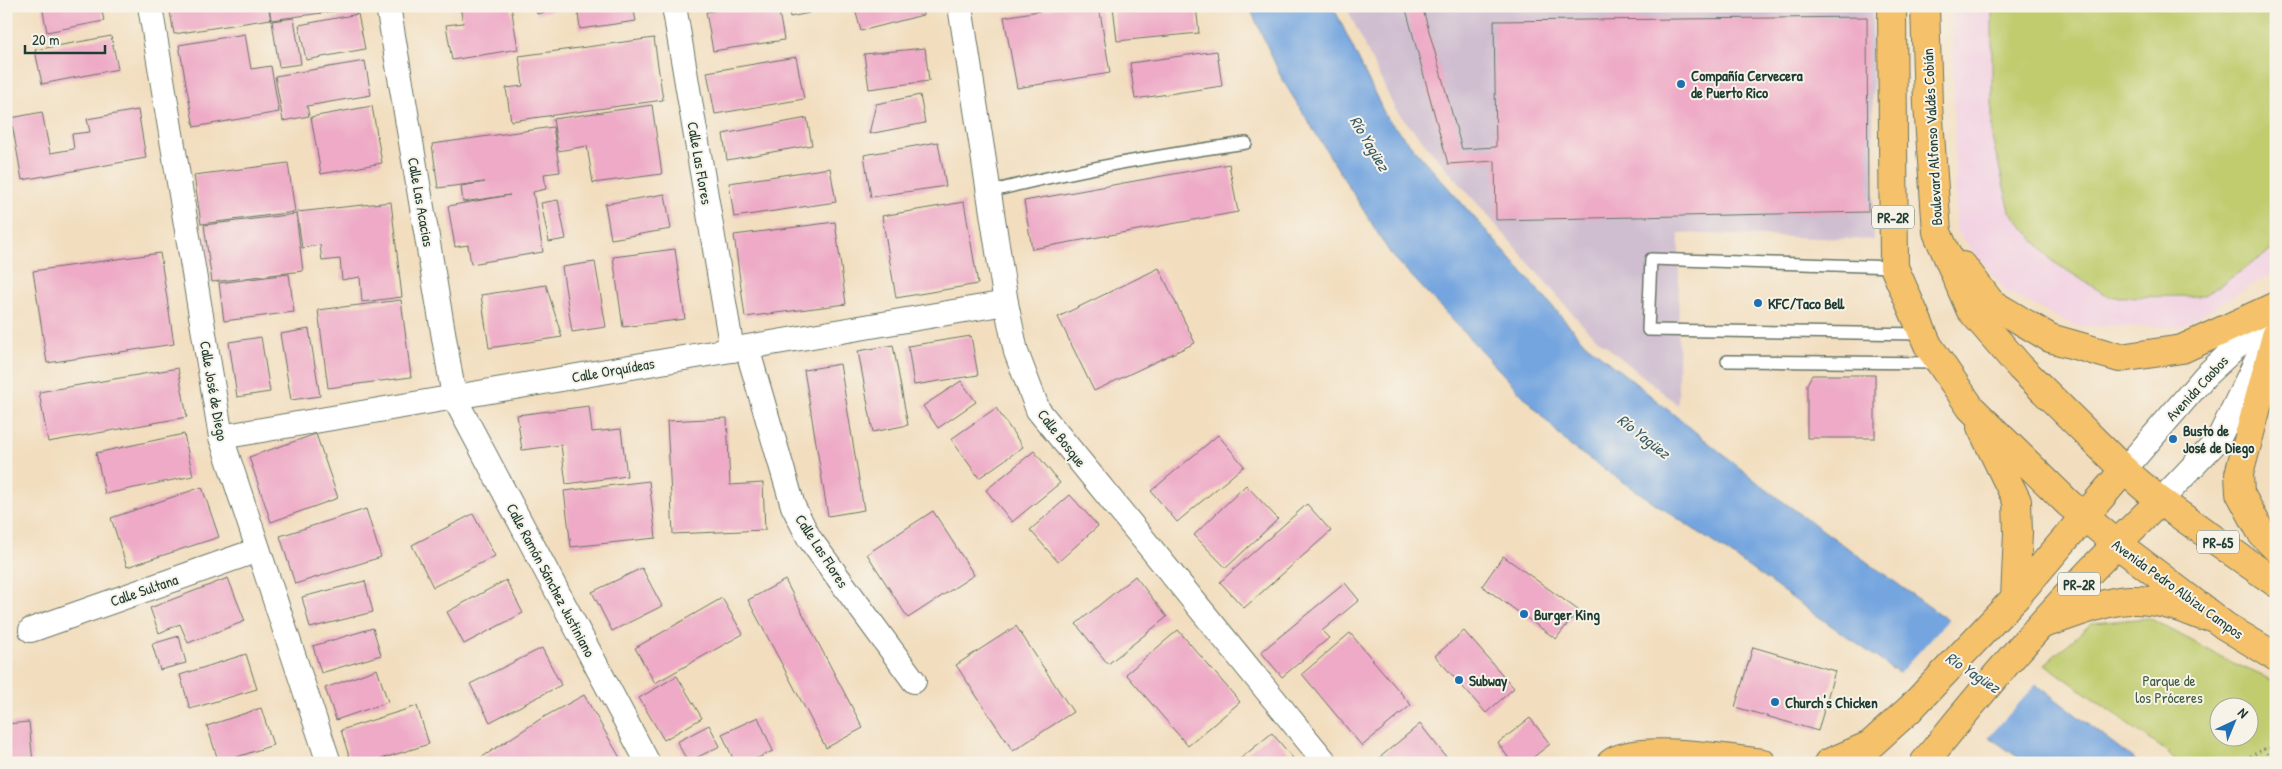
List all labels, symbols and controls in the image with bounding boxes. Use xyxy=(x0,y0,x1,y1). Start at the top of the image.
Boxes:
scale bar xyxy=(25,22,105,54)
text: 20 m xyxy=(32,29,59,50)
street label: Boulevard Alfonso Valdés Cobián xyxy=(1917,48,1947,226)
place label: Compañía Cervecera de Puerto Rico xyxy=(1691,65,1803,103)
marker: Compañía Cervecera de Puerto Rico xyxy=(1675,78,1687,90)
water label: Río Yagüez xyxy=(1345,111,1396,176)
street label: Calle Las Flores xyxy=(682,120,718,206)
street label: Calle Las Acacias xyxy=(403,156,439,249)
road number: PR-2R xyxy=(1872,206,1914,228)
place label: KFC/Taco Bell xyxy=(1768,293,1845,314)
marker: KFC/Taco Bell xyxy=(1752,297,1764,309)
street label: Calle José de Diego xyxy=(195,339,233,443)
street label: Avenida Caobos xyxy=(2161,350,2233,425)
street label: Calle Orquídeas xyxy=(570,352,656,388)
street label: Calle Bosque xyxy=(1033,405,1091,471)
water label: Río Yagüez xyxy=(1613,409,1676,464)
place label: Busto de José de Diego xyxy=(2183,420,2254,459)
marker: Busto de José de Diego xyxy=(2167,433,2179,445)
street label: Calle Ramón Sánchez Justiniano xyxy=(502,499,600,661)
street label: Calle Las Flores xyxy=(790,510,854,592)
road number: PR-65 xyxy=(2197,530,2239,554)
street label: Avenida Pedro Albizu Campos xyxy=(2108,534,2248,644)
street label: Calle Sultana xyxy=(107,569,181,611)
road number: PR-2R xyxy=(2058,572,2100,596)
place label: Burger King xyxy=(1534,604,1600,626)
marker: Burger King xyxy=(1518,608,1530,620)
water label: Río Yagüez xyxy=(1941,646,2006,698)
place label: Subway xyxy=(1469,670,1508,692)
park label: Parque de los Próceres xyxy=(2135,670,2203,708)
marker: Subway xyxy=(1453,674,1465,686)
place label: Church's Chicken xyxy=(1785,692,1878,713)
marker: Church's Chicken xyxy=(1769,696,1781,708)
north arrow xyxy=(2210,696,2260,746)
text: N xyxy=(2234,703,2253,722)

